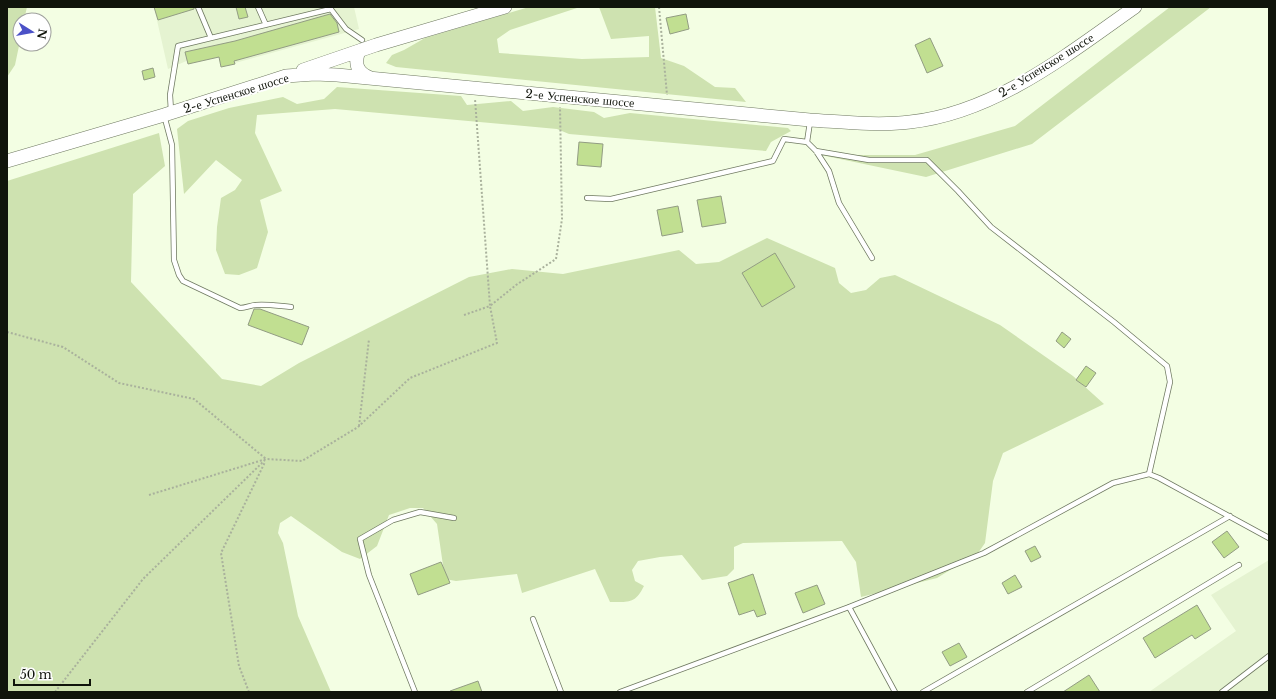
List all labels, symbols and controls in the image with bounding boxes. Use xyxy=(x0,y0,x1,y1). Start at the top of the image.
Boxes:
north arrow xyxy=(12,12,52,52)
text: N xyxy=(34,27,50,41)
street label: 2-е Успенское шоссе xyxy=(996,30,1096,100)
street label: 2-е Успенское шоссе xyxy=(181,70,291,116)
street label: 2-е Успенское шоссе xyxy=(525,86,635,110)
scale bar xyxy=(14,661,90,687)
text: 50 m xyxy=(20,667,52,682)

